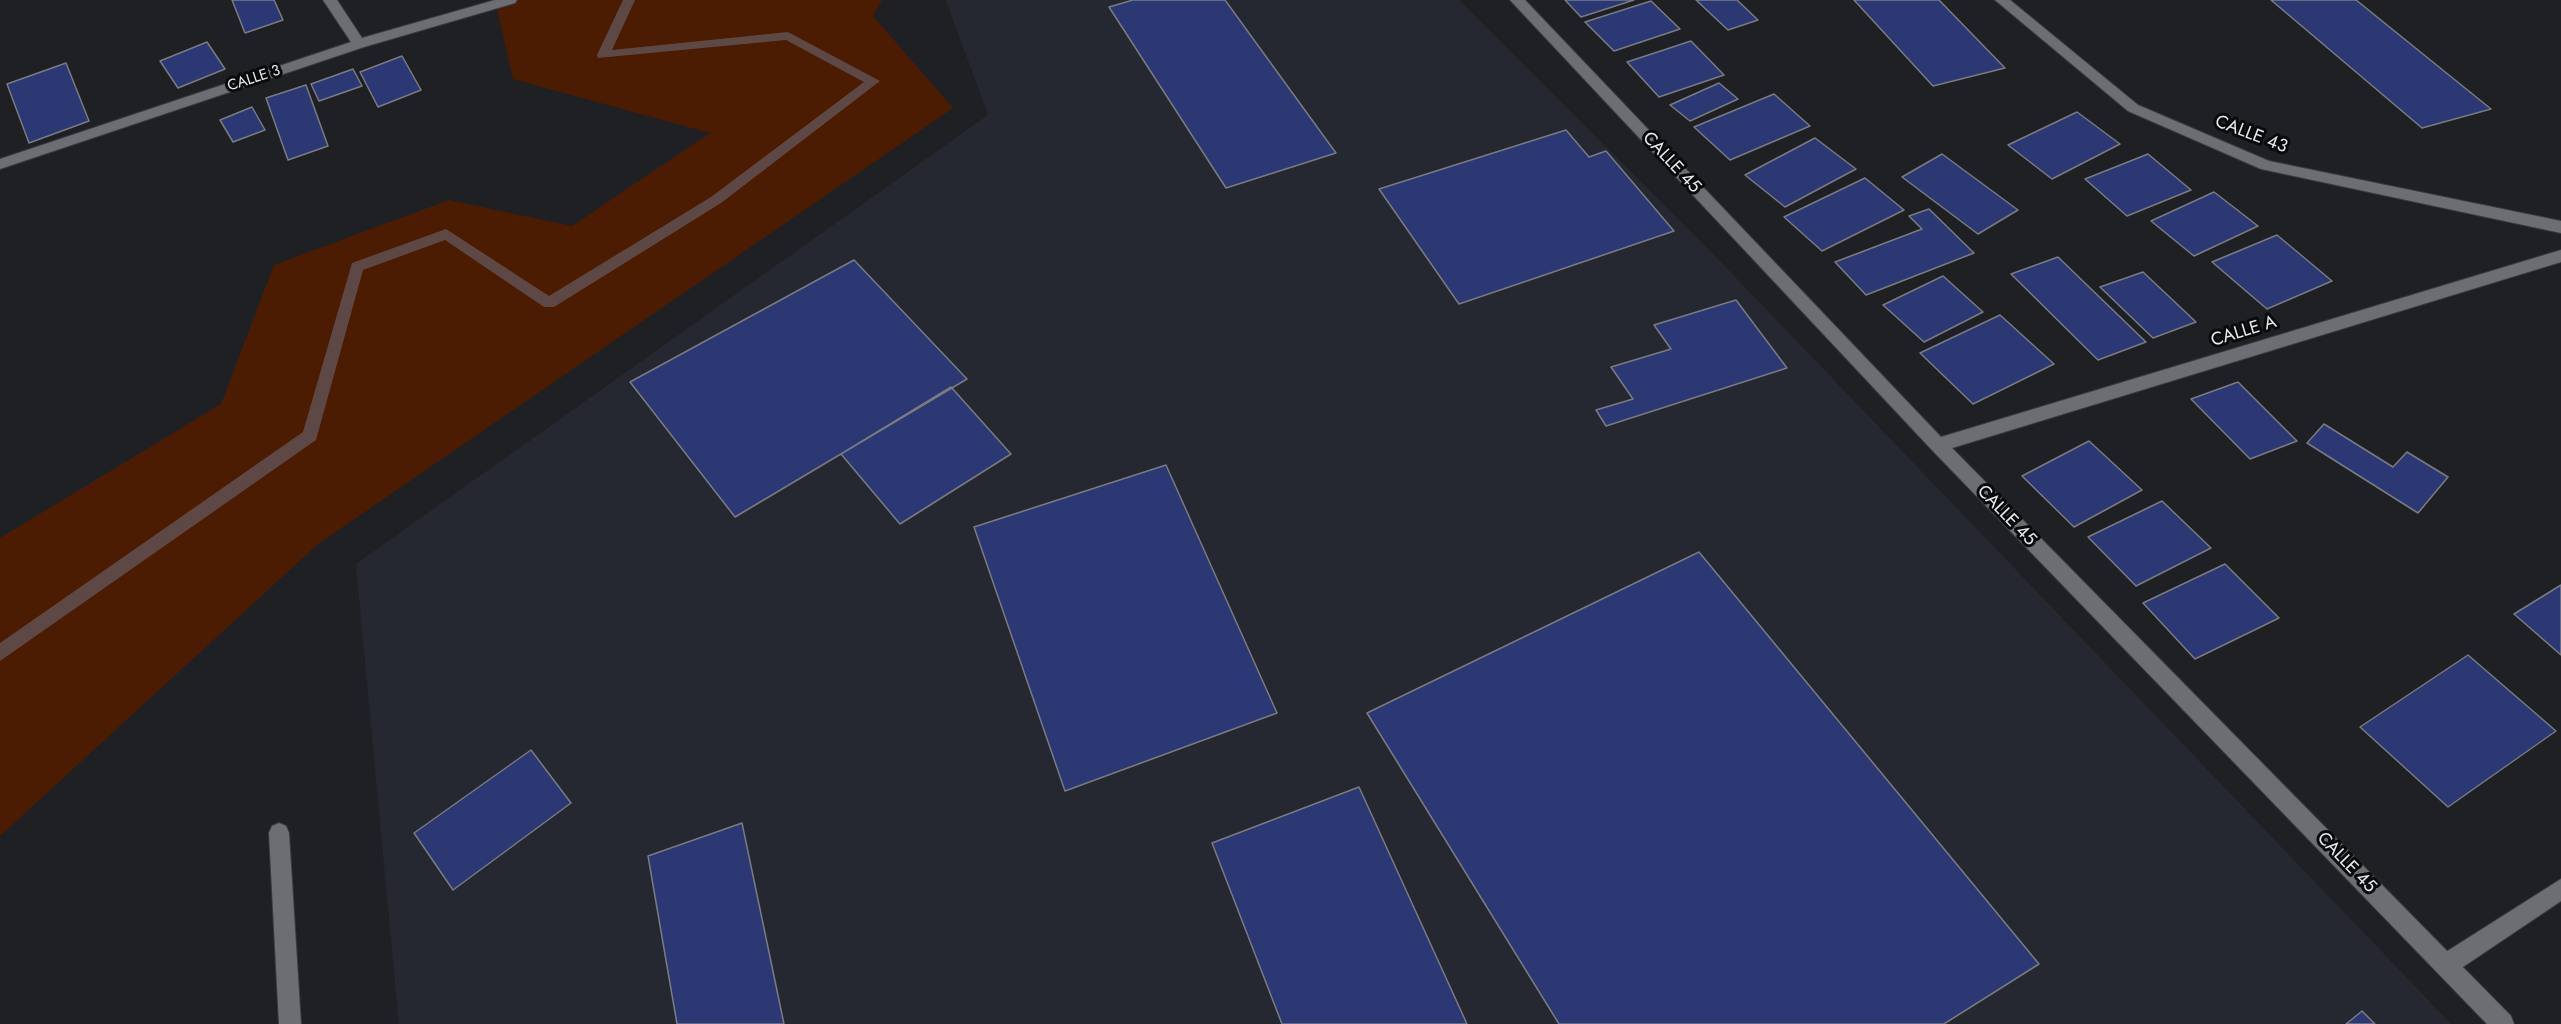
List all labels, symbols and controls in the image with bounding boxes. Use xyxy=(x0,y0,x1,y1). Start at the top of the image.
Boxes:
street label: CALLE 3 xyxy=(225,62,283,96)
street label: CALLE 43 xyxy=(2212,111,2290,159)
street label: CALLE 45 xyxy=(1637,128,1705,198)
street label: CALLE A xyxy=(2209,312,2279,352)
street label: CALLE 45 xyxy=(1972,481,2040,551)
street label: CALLE 45 xyxy=(2312,828,2380,898)

